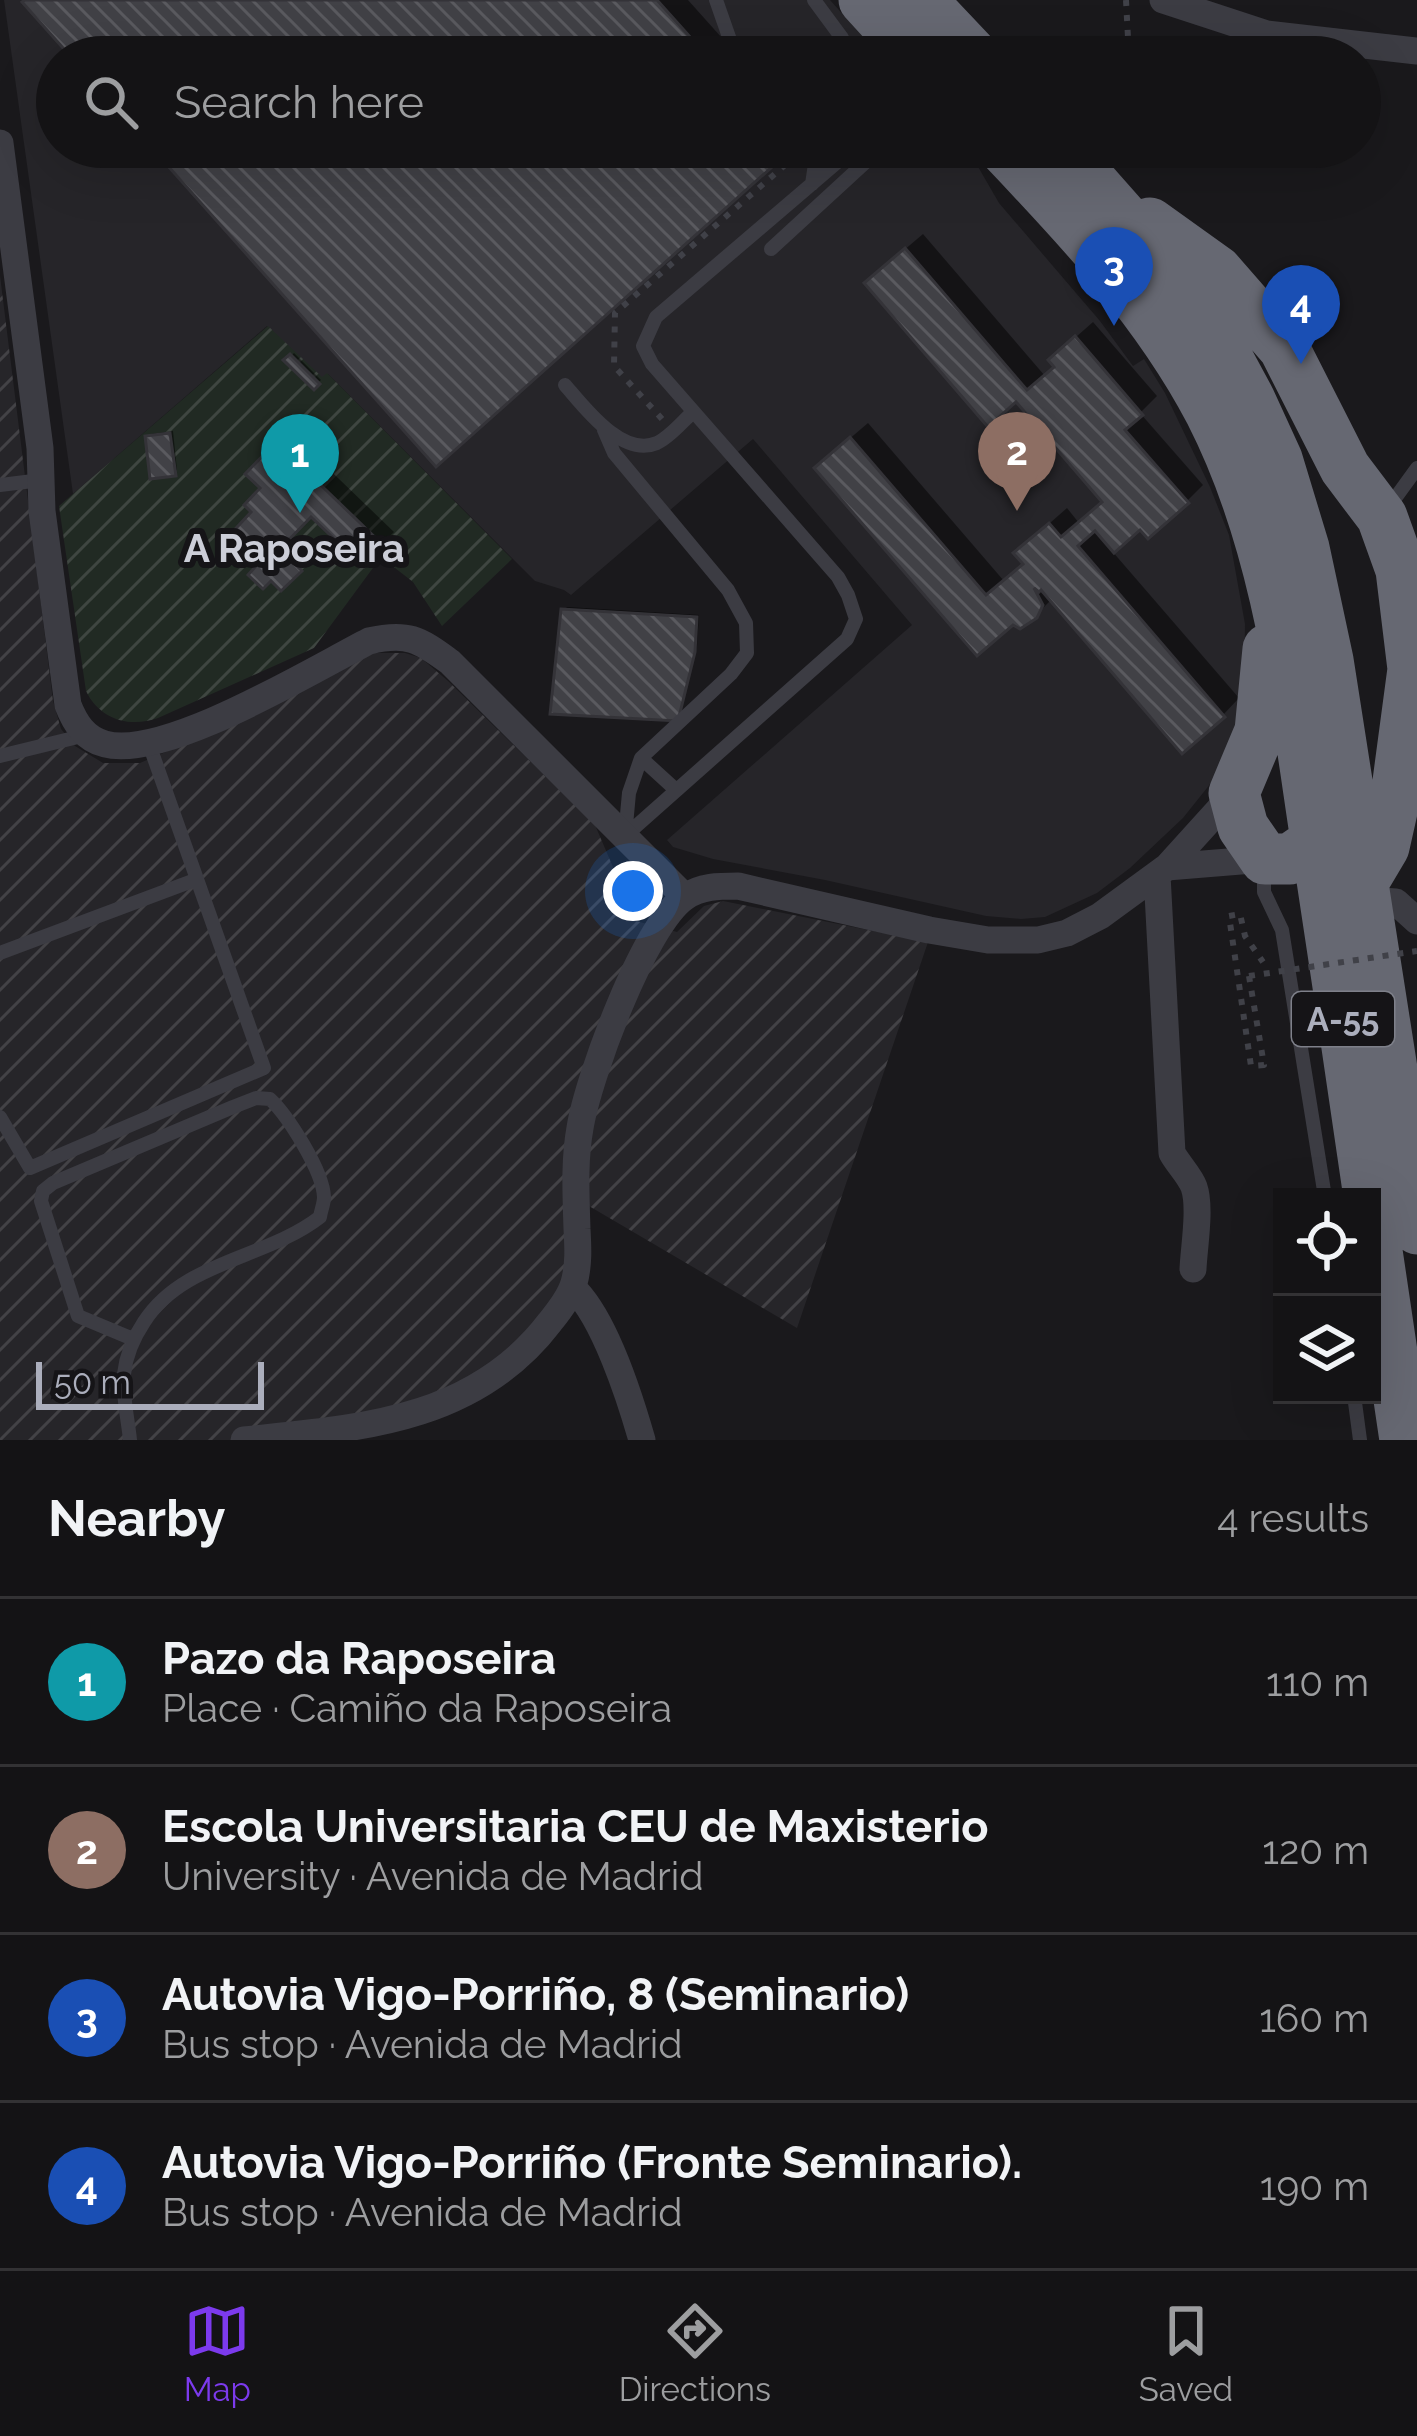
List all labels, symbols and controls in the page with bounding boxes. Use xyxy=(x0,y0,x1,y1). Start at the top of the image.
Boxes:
search box xyxy=(36,36,1381,168)
icon: search xyxy=(78,69,144,135)
text: Search here xyxy=(174,76,424,129)
pin: 3 xyxy=(1075,227,1153,326)
pin: 4 xyxy=(1262,265,1340,364)
pin: 2 xyxy=(978,412,1056,511)
pin: 1 xyxy=(261,414,339,513)
district label: A Raposeira xyxy=(184,525,404,571)
your location xyxy=(603,861,663,921)
road number: A-55 xyxy=(1292,992,1394,1046)
map controls xyxy=(1273,1188,1381,1404)
button: locate xyxy=(1273,1188,1381,1296)
button: layers xyxy=(1273,1296,1381,1404)
scale bar xyxy=(36,1356,264,1409)
text: 50 m xyxy=(54,1363,131,1402)
text: Nearby xyxy=(48,1488,225,1548)
text: 4 results xyxy=(1217,1495,1369,1541)
text: Pazo da Raposeira xyxy=(162,1632,556,1685)
text: 1 xyxy=(77,1659,97,1705)
text: 110 m xyxy=(1266,1659,1369,1705)
text: Place · Camiño da Raposeira xyxy=(162,1685,672,1731)
text: Escola Universitaria CEU de Maxisterio xyxy=(162,1800,988,1853)
text: 2 xyxy=(76,1827,98,1873)
text: 120 m xyxy=(1262,1827,1369,1873)
text: University · Avenida de Madrid xyxy=(162,1853,704,1899)
text: Autovia Vigo-Porriño, 8 (Seminario) xyxy=(162,1968,909,2021)
text: 3 xyxy=(76,1995,98,2041)
text: 160 m xyxy=(1259,1995,1369,2041)
text: Bus stop · Avenida de Madrid xyxy=(162,2021,683,2067)
text: Autovia Vigo-Porriño (Fronte Seminario). xyxy=(162,2136,1022,2189)
text: 4 xyxy=(76,2163,98,2209)
text: 190 m xyxy=(1260,2163,1369,2209)
text: Bus stop · Avenida de Madrid xyxy=(162,2189,683,2235)
tab: Map xyxy=(184,2298,251,2409)
tab: Directions xyxy=(619,2298,771,2409)
tab: Saved xyxy=(1139,2298,1233,2409)

